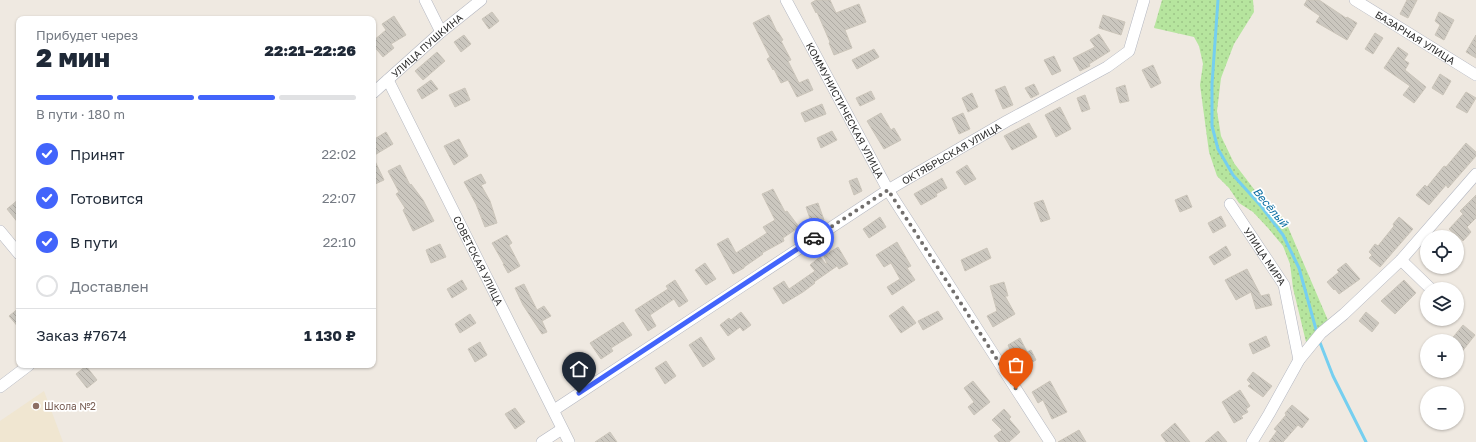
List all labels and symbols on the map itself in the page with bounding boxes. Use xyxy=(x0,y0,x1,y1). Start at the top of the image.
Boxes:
street label: БАЗАРНАЯ УЛИЦА xyxy=(1373,8,1458,67)
street label: УЛИЦА ПУШКИНА xyxy=(389,11,465,80)
street label: КОММУНИСТИЧЕСКАЯ УЛИЦА xyxy=(804,40,887,180)
street label: ОКТЯБРЬСКАЯ УЛИЦА xyxy=(899,120,1003,187)
water label: Весёлый xyxy=(1251,185,1292,230)
street label: СОВЕТСКАЯ УЛИЦА xyxy=(451,214,506,308)
courier xyxy=(794,218,834,258)
street label: УЛИЦА МИРА xyxy=(1241,225,1289,288)
pin xyxy=(999,348,1033,389)
pin xyxy=(562,352,596,393)
place label: Школа №2 xyxy=(44,400,96,412)
marker: Школа №2 xyxy=(31,401,41,411)

